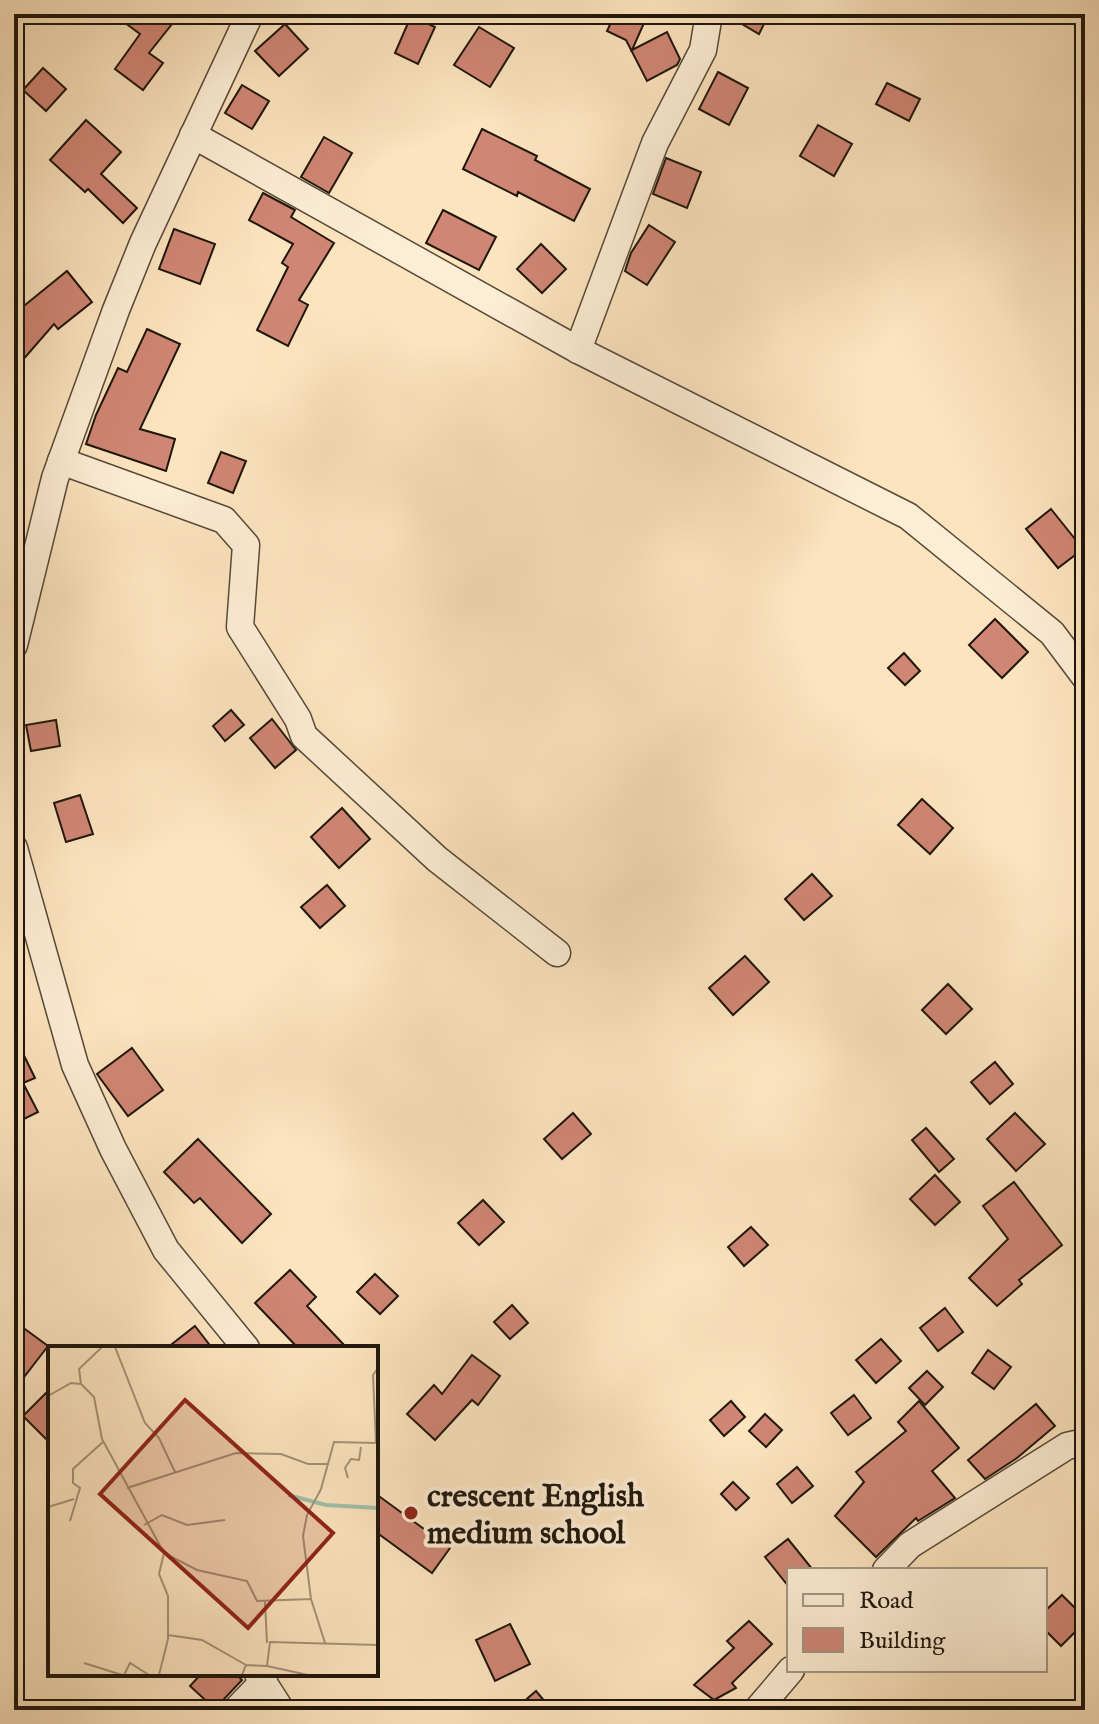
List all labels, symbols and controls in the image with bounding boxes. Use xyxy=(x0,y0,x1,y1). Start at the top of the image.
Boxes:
inset map xyxy=(48,1346,378,1676)
place label: crescent English medium school xyxy=(427,1477,645,1555)
marker: crescent English medium school xyxy=(402,1504,420,1522)
legend xyxy=(787,1568,1047,1672)
text: Road xyxy=(859,1586,913,1617)
text: Building xyxy=(859,1626,946,1657)

